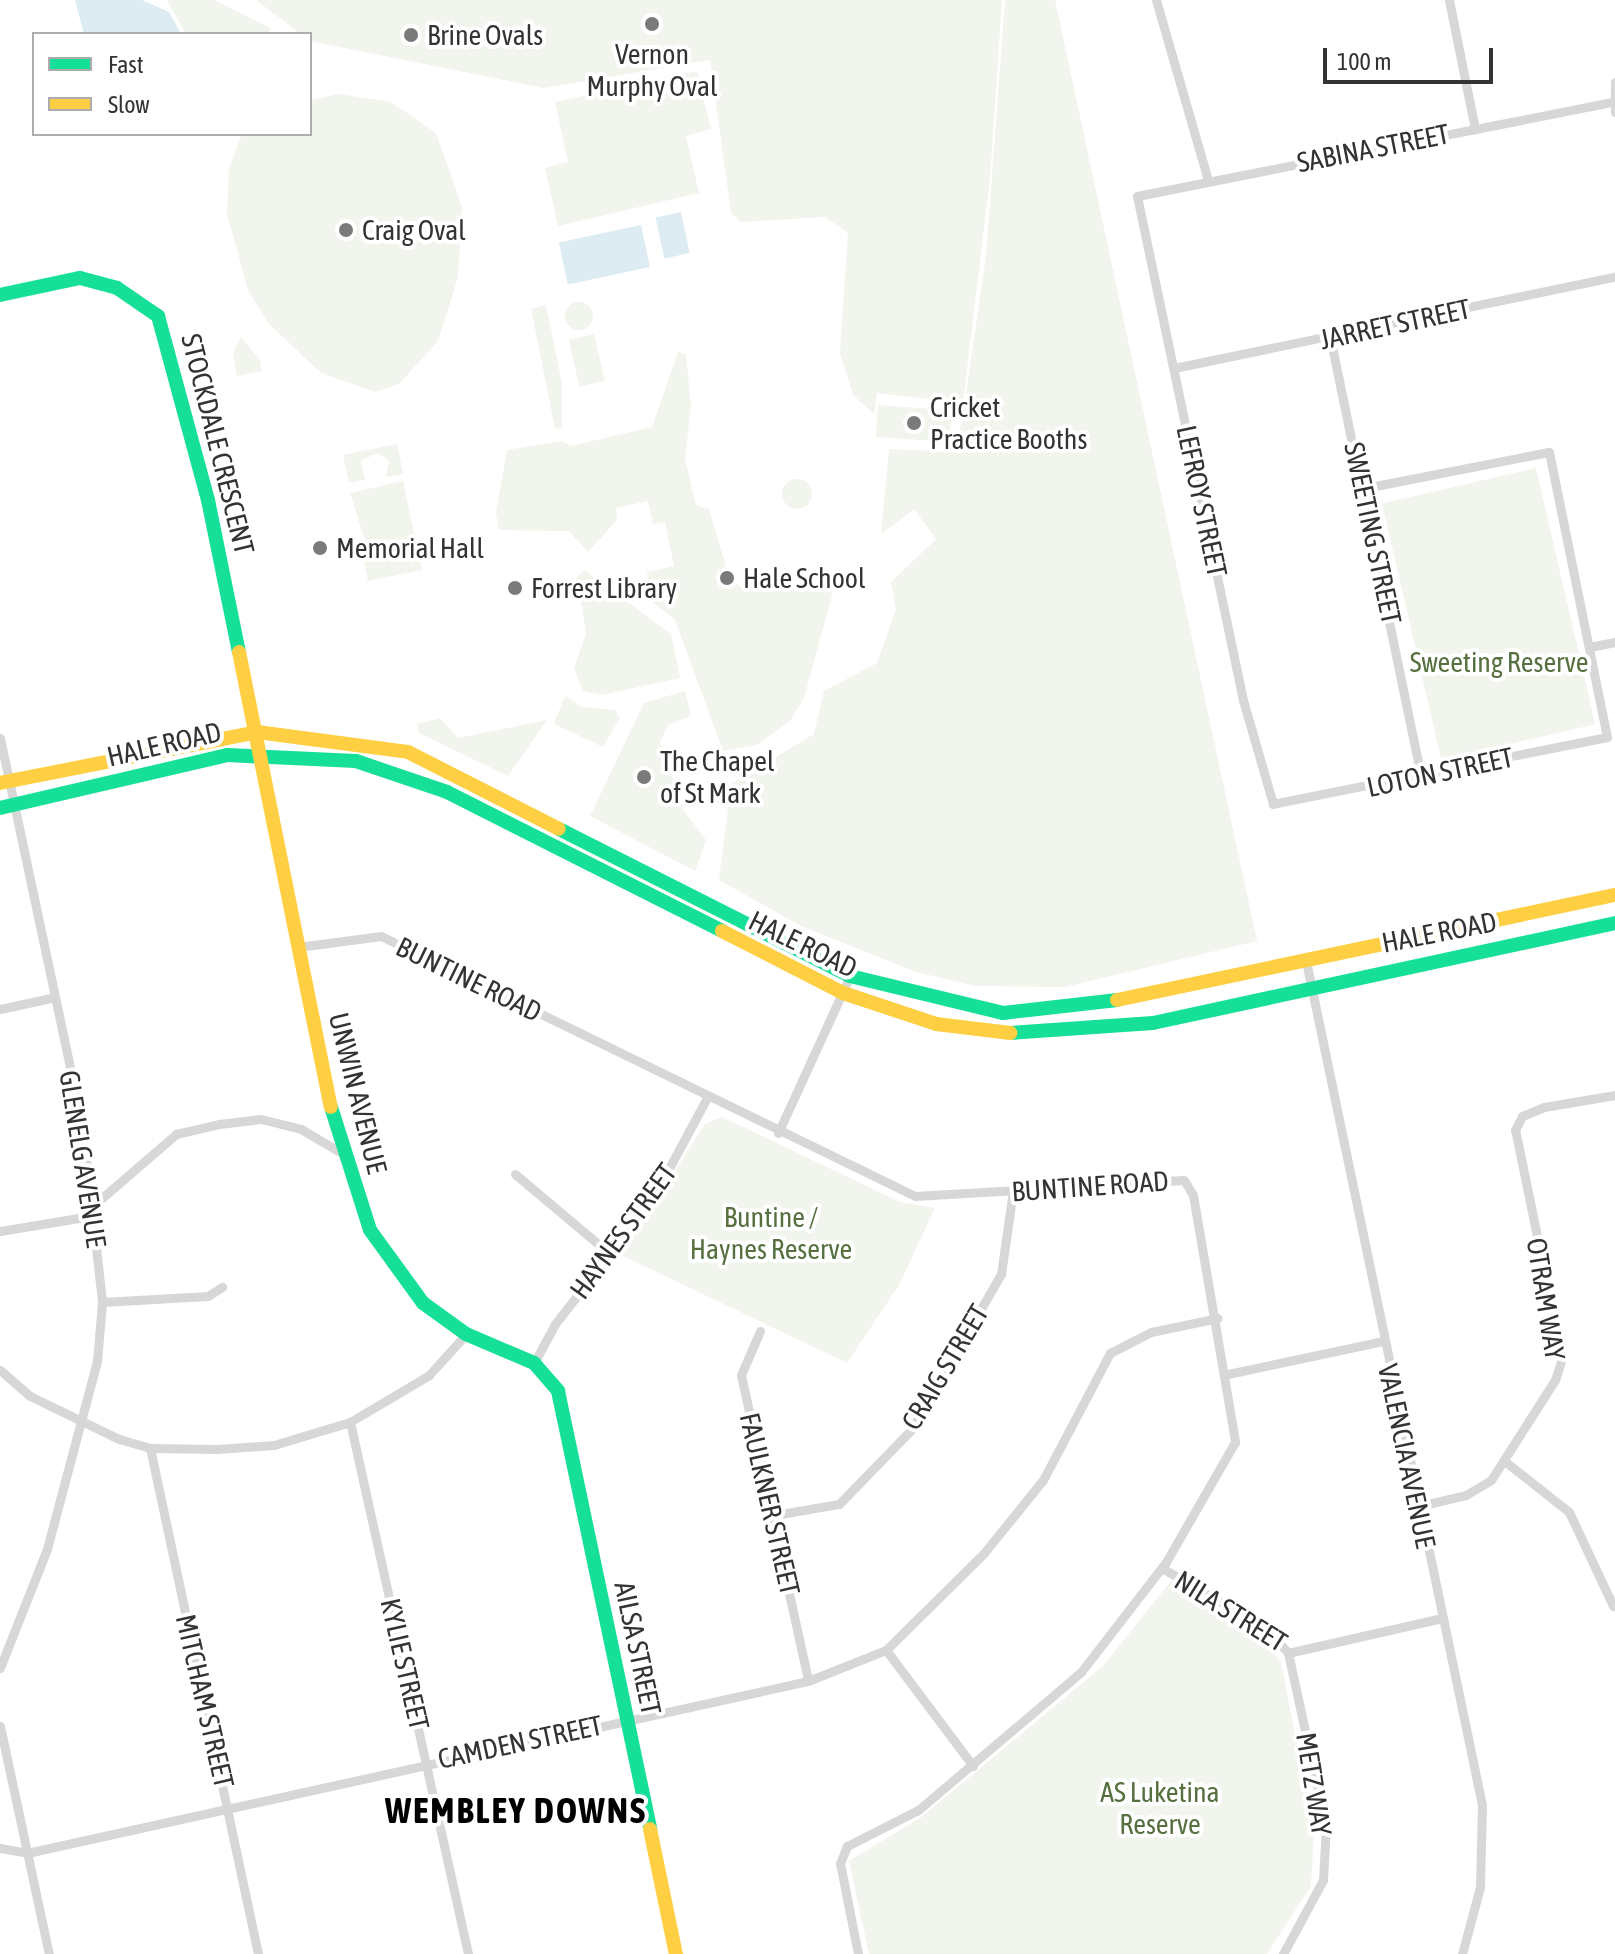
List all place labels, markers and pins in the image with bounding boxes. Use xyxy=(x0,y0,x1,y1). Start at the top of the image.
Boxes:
marker: Vernon Murphy Oval xyxy=(643,15,661,33)
place label: Brine Ovals xyxy=(427,18,543,52)
marker: Brine Ovals xyxy=(402,26,420,44)
place label: Vernon Murphy Oval xyxy=(587,37,717,103)
place label: Craig Oval xyxy=(362,213,466,247)
marker: Craig Oval xyxy=(337,221,355,239)
place label: Cricket Practice Booths xyxy=(930,390,1087,456)
marker: Cricket Practice Booths xyxy=(905,414,923,432)
place label: Memorial Hall xyxy=(336,531,484,565)
marker: Memorial Hall xyxy=(311,539,329,557)
place label: Hale School xyxy=(743,561,865,595)
marker: Hale School xyxy=(718,569,736,587)
place label: Forrest Library xyxy=(531,571,677,605)
marker: Forrest Library xyxy=(506,579,524,597)
place label: The Chapel of St Mark xyxy=(660,744,774,810)
marker: The Chapel of St Mark xyxy=(635,768,653,786)

